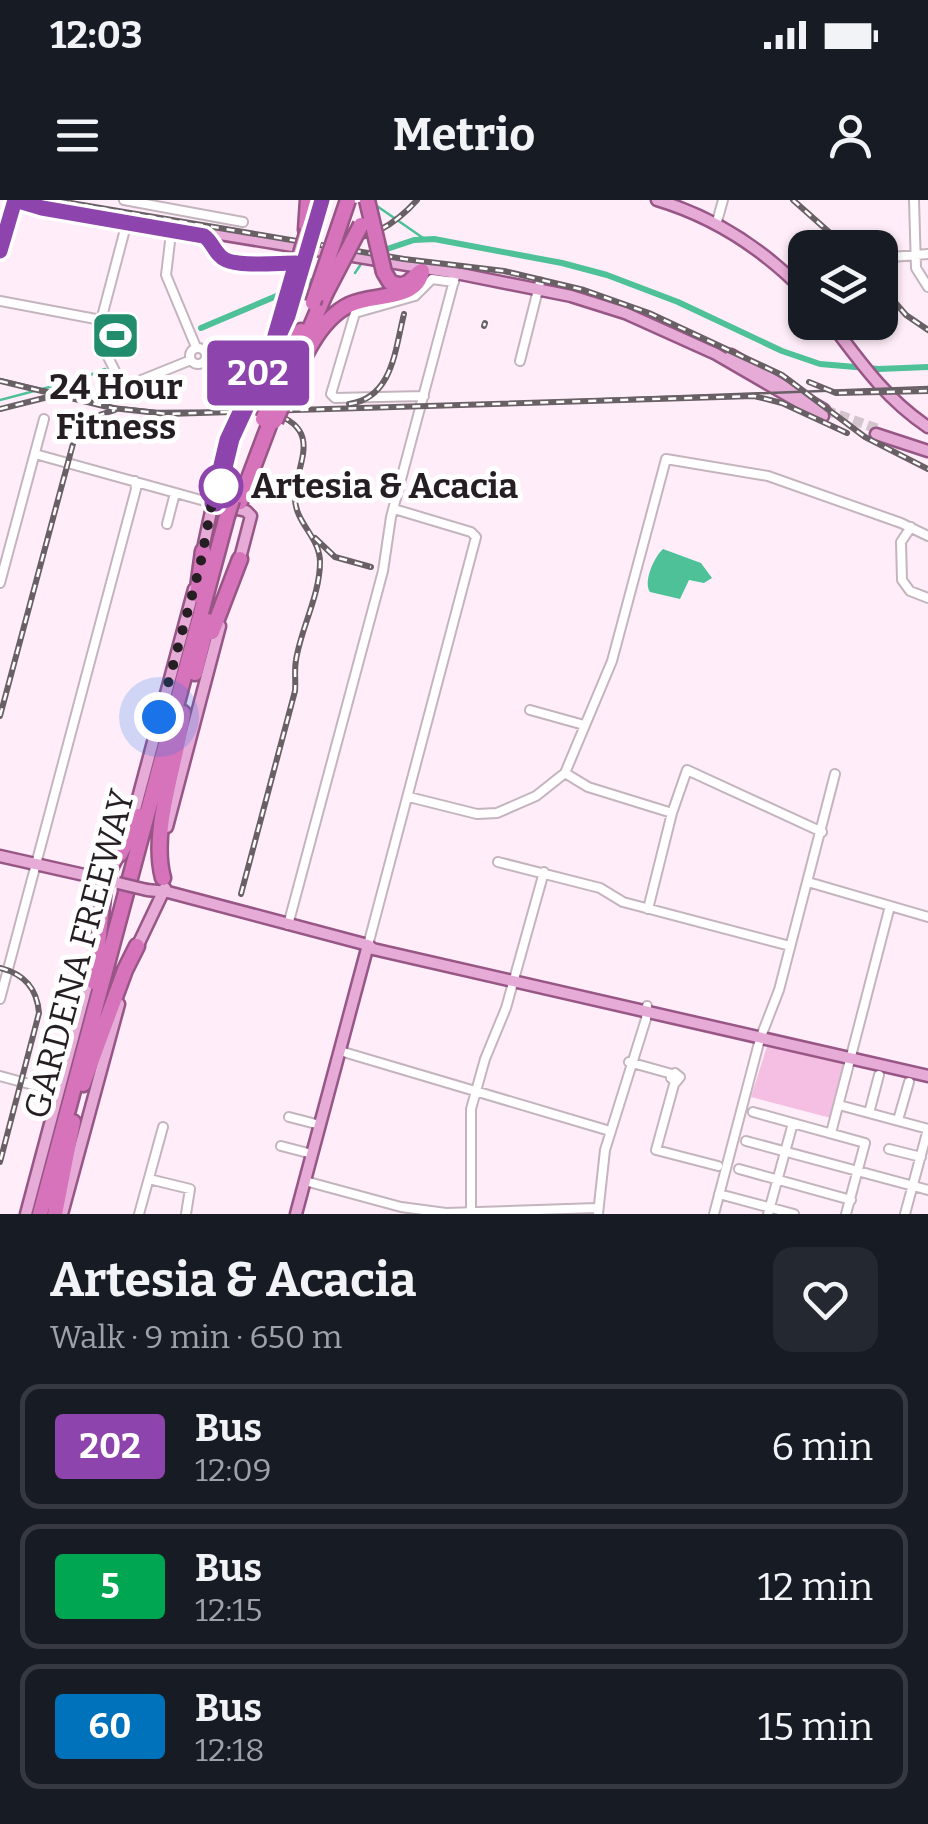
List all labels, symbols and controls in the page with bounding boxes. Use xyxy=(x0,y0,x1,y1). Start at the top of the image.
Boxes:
text: 12:03 xyxy=(50,12,143,58)
icon: menu xyxy=(50,108,105,163)
text: Metrio xyxy=(393,108,535,162)
icon: person xyxy=(823,108,878,163)
map controls xyxy=(788,230,898,340)
button: layers xyxy=(788,230,898,340)
sports icon: 24 Hour Fitness xyxy=(90,309,142,361)
line badge: 202 xyxy=(200,340,316,406)
text: 202 xyxy=(227,352,289,394)
place label: 24 Hour Fitness xyxy=(49,366,183,448)
marker: Artesia & Acacia xyxy=(200,465,242,507)
place label: Artesia & Acacia xyxy=(251,465,519,507)
your location xyxy=(134,692,184,742)
street label: GARDENA FREEWAY xyxy=(15,784,143,1123)
button: heart xyxy=(773,1247,878,1352)
text: Artesia & Acacia xyxy=(50,1251,416,1309)
text: Walk · 9 min · 650 m xyxy=(50,1318,342,1356)
text: Bus xyxy=(195,1405,262,1451)
text: 6 min xyxy=(771,1424,873,1470)
text: 202 xyxy=(79,1425,141,1467)
text: 12:09 xyxy=(195,1451,271,1489)
text: Bus xyxy=(195,1545,262,1591)
text: 12 min xyxy=(758,1564,873,1610)
text: 5 xyxy=(100,1565,120,1607)
text: 12:15 xyxy=(195,1591,262,1629)
text: Bus xyxy=(195,1685,262,1731)
text: 15 min xyxy=(758,1704,873,1750)
text: 60 xyxy=(89,1705,131,1747)
text: 12:18 xyxy=(195,1731,264,1769)

